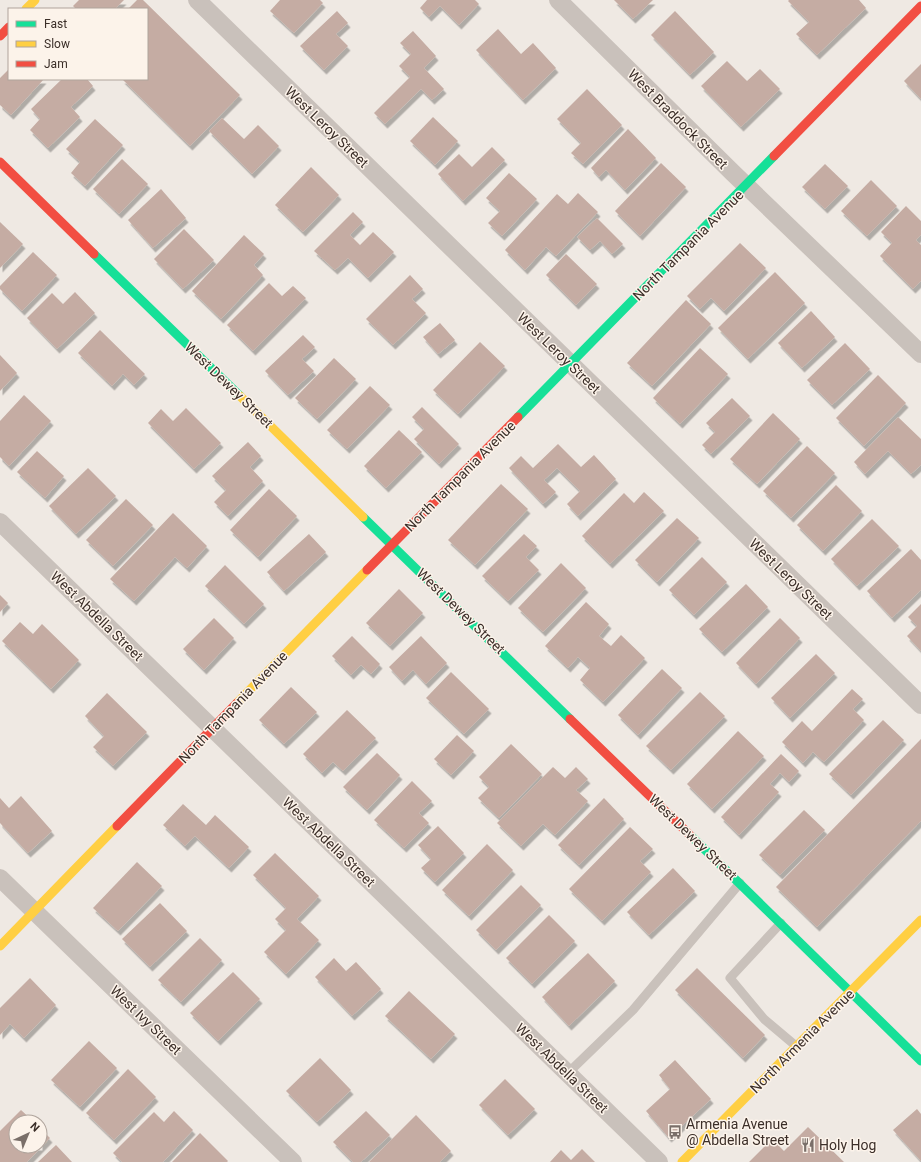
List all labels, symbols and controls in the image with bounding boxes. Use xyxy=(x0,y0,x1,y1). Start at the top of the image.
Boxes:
legend xyxy=(8,8,148,80)
text: Fast xyxy=(44,17,67,31)
text: Slow xyxy=(44,37,70,51)
text: Jam xyxy=(44,57,68,71)
street label: West Braddock Street xyxy=(625,66,731,172)
street label: West Leroy Street xyxy=(282,83,372,171)
street label: North Tampania Avenue xyxy=(629,186,747,304)
street label: West Leroy Street xyxy=(514,309,604,397)
street label: West Dewey Street xyxy=(182,339,277,431)
street label: North Tampania Avenue xyxy=(401,417,519,535)
street label: West Leroy Street xyxy=(746,535,836,623)
street label: West Dewey Street xyxy=(414,565,509,657)
street label: West Abdella Street xyxy=(48,568,147,664)
street label: North Tampania Avenue xyxy=(175,648,291,766)
street label: West Dewey Street xyxy=(646,791,741,883)
street label: West Abdella Street xyxy=(280,794,379,890)
street label: West Ivy Street xyxy=(107,982,185,1058)
street label: North Armenia Avenue xyxy=(747,986,857,1096)
street label: West Abdella Street xyxy=(513,1020,612,1116)
north arrow xyxy=(8,1114,48,1154)
place label: Armenia Avenue @ Abdella Street xyxy=(686,1116,790,1148)
text: N xyxy=(27,1120,42,1135)
bus stop icon: Armenia Avenue @ Abdella Street xyxy=(667,1124,683,1140)
restaurant icon: Holy Hog xyxy=(800,1137,816,1153)
place label: Holy Hog xyxy=(819,1137,876,1153)

